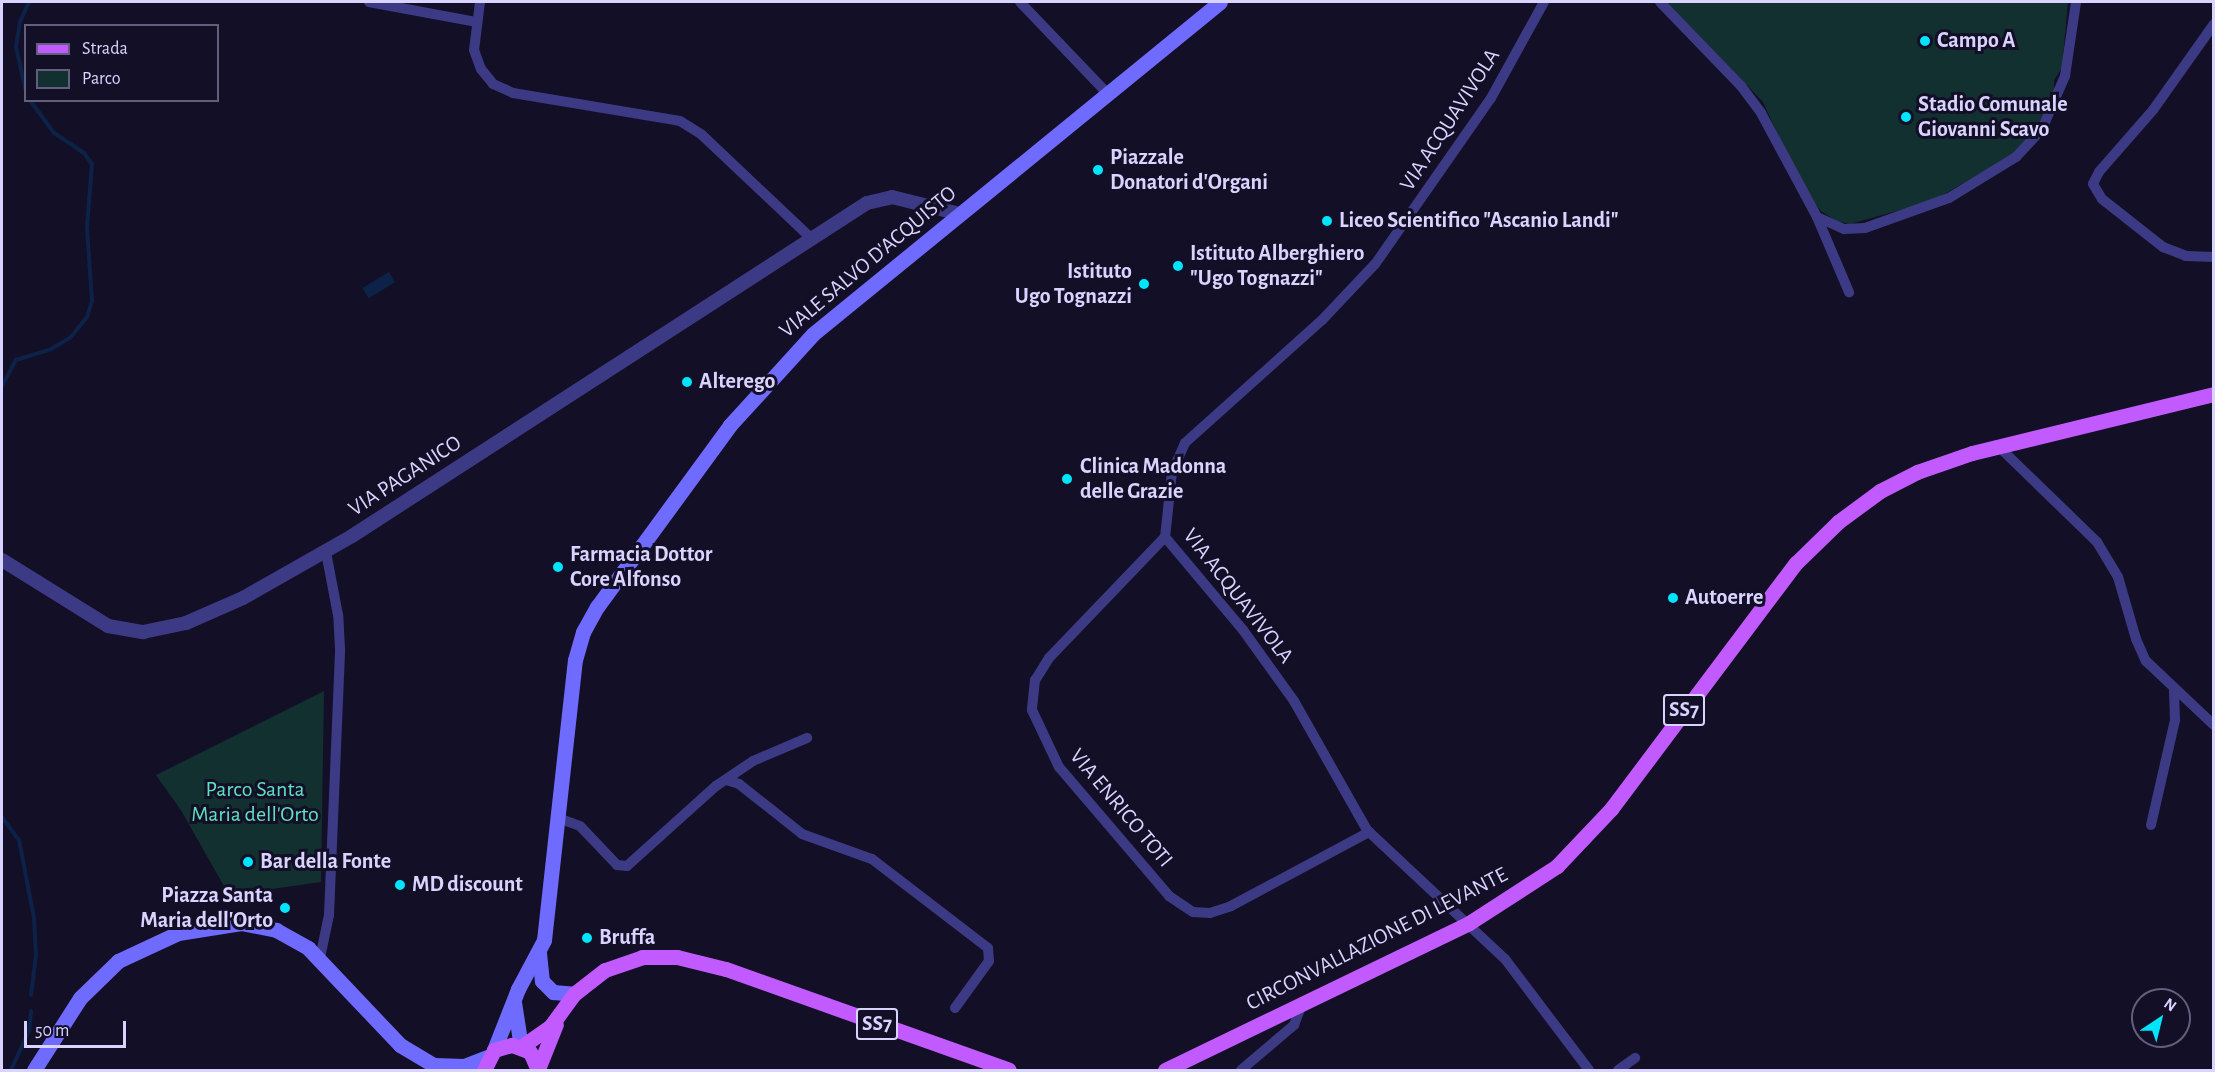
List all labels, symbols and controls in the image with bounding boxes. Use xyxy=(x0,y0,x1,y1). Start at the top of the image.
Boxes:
legend xyxy=(24,24,219,102)
place label: Campo A xyxy=(1937,28,2015,54)
marker: Campo A xyxy=(1918,34,1932,48)
text: Strada xyxy=(82,40,128,58)
street label: VIA ACQUAVIVOLA xyxy=(1394,44,1506,196)
text: Parco xyxy=(82,70,121,88)
place label: Stadio Comunale Giovanni Scavo xyxy=(1918,91,2068,142)
marker: Stadio Comunale Giovanni Scavo xyxy=(1899,110,1913,124)
place label: Piazzale Donatori d'Organi xyxy=(1110,144,1268,196)
marker: Piazzale Donatori d'Organi xyxy=(1091,163,1105,177)
street label: VIALE SALVO D'ACQUISTO xyxy=(774,180,962,344)
place label: Liceo Scientifico "Ascanio Landi" xyxy=(1339,208,1618,234)
marker: Liceo Scientifico "Ascanio Landi" xyxy=(1320,214,1334,228)
place label: Istituto Alberghiero "Ugo Tognazzi" xyxy=(1190,240,1364,292)
place label: Istituto Ugo Tognazzi xyxy=(1015,258,1132,310)
marker: Istituto Alberghiero "Ugo Tognazzi" xyxy=(1171,259,1185,273)
marker: Istituto Ugo Tognazzi xyxy=(1137,277,1151,291)
place label: Alterego xyxy=(699,369,775,395)
marker: Alterego xyxy=(680,375,694,389)
street label: VIA PAGANICO xyxy=(344,430,466,522)
place label: Clinica Madonna delle Grazie xyxy=(1080,453,1226,505)
marker: Clinica Madonna delle Grazie xyxy=(1058,470,1076,488)
street label: VIA ACQUAVIVOLA xyxy=(1177,523,1299,669)
place label: Farmacia Dottor Core Alfonso xyxy=(570,541,712,592)
marker: Farmacia Dottor Core Alfonso xyxy=(551,560,565,574)
place label: Autoerre xyxy=(1685,585,1763,611)
marker: Autoerre xyxy=(1666,591,1680,605)
road number: SS7 xyxy=(1663,692,1705,728)
street label: VIA ENRICO TOTI xyxy=(1064,743,1178,873)
park label: Parco Santa Maria dell'Orto xyxy=(191,776,319,828)
place label: Bar della Fonte xyxy=(260,849,391,875)
marker: Bar della Fonte xyxy=(241,855,255,869)
street label: CIRCONVALLAZIONE DI LEVANTE xyxy=(1242,861,1512,1017)
place label: MD discount xyxy=(412,872,523,898)
marker: MD discount xyxy=(393,878,407,892)
place label: Piazza Santa Maria dell'Orto xyxy=(140,882,273,933)
marker: Piazza Santa Maria dell'Orto xyxy=(278,901,292,915)
place label: Bruffa xyxy=(599,925,655,951)
marker: Bruffa xyxy=(580,931,594,945)
north arrow xyxy=(2131,988,2191,1048)
text: N xyxy=(2161,995,2179,1015)
road number: SS7 xyxy=(856,1006,898,1042)
scale bar xyxy=(27,1009,129,1047)
text: 50 m xyxy=(35,1022,69,1040)

